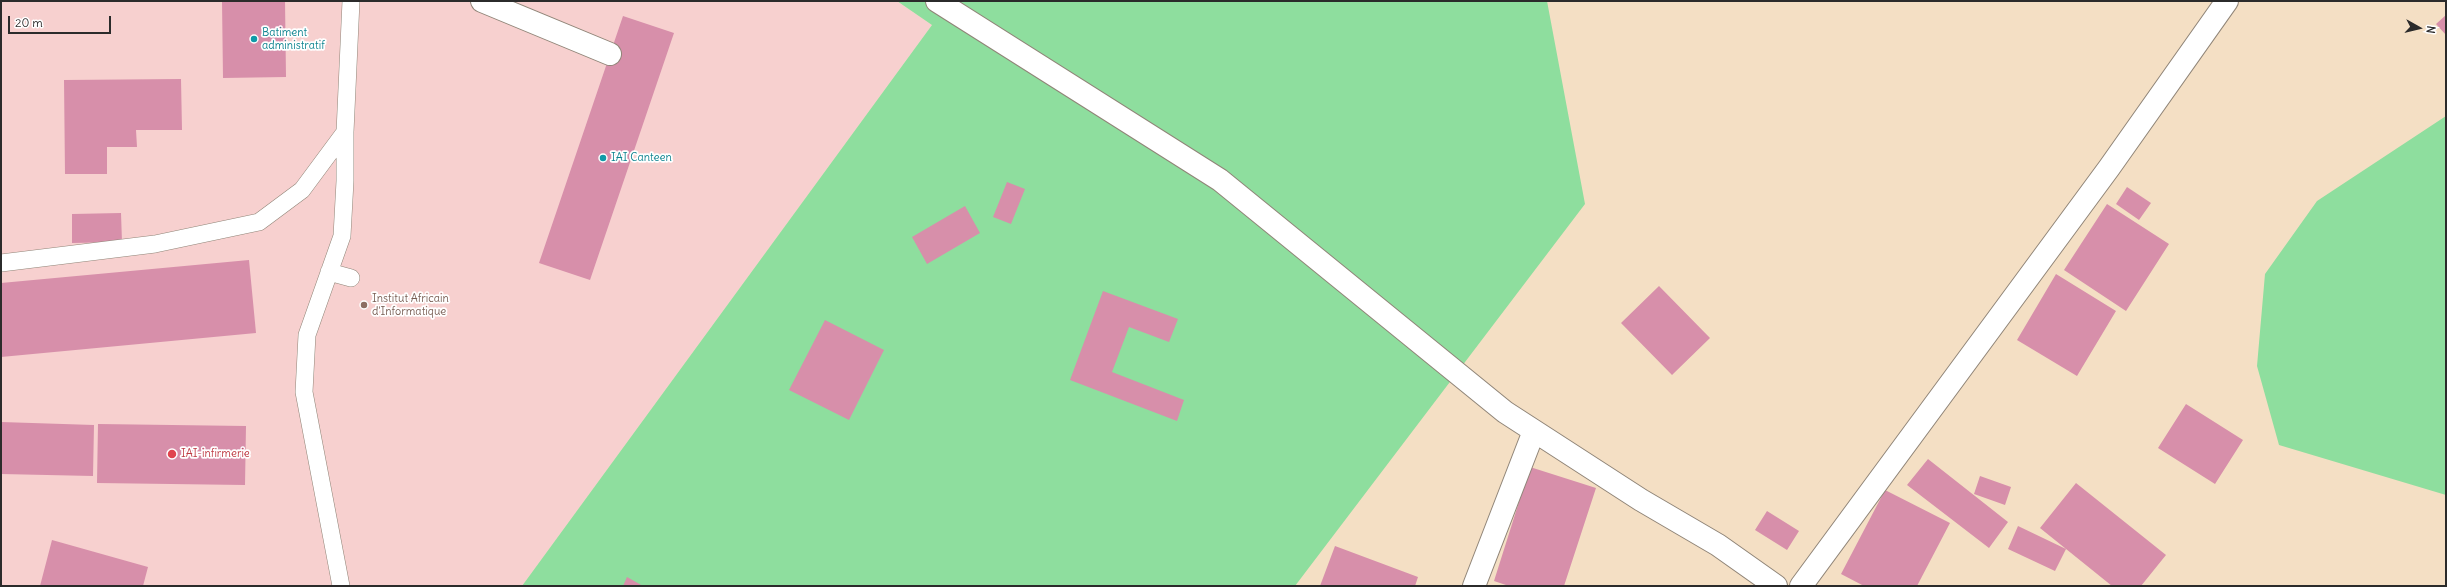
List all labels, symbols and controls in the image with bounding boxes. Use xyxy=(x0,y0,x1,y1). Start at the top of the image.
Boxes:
scale bar xyxy=(10,8,113,34)
north arrow xyxy=(2399,8,2439,48)
text: 20 m xyxy=(15,15,43,30)
text: N xyxy=(2423,25,2438,34)
place label: Batiment administratif xyxy=(262,26,325,52)
marker: Batiment administratif xyxy=(249,34,259,44)
place label: IAI Canteen xyxy=(611,151,672,165)
marker: IAI Canteen xyxy=(598,153,608,163)
place label: Institut Africain d'Informatique xyxy=(372,292,449,318)
marker: Institut Africain d'Informatique xyxy=(359,300,369,310)
place label: IAI-infirmerie xyxy=(181,447,250,461)
marker: IAI-infirmerie xyxy=(166,448,178,460)

